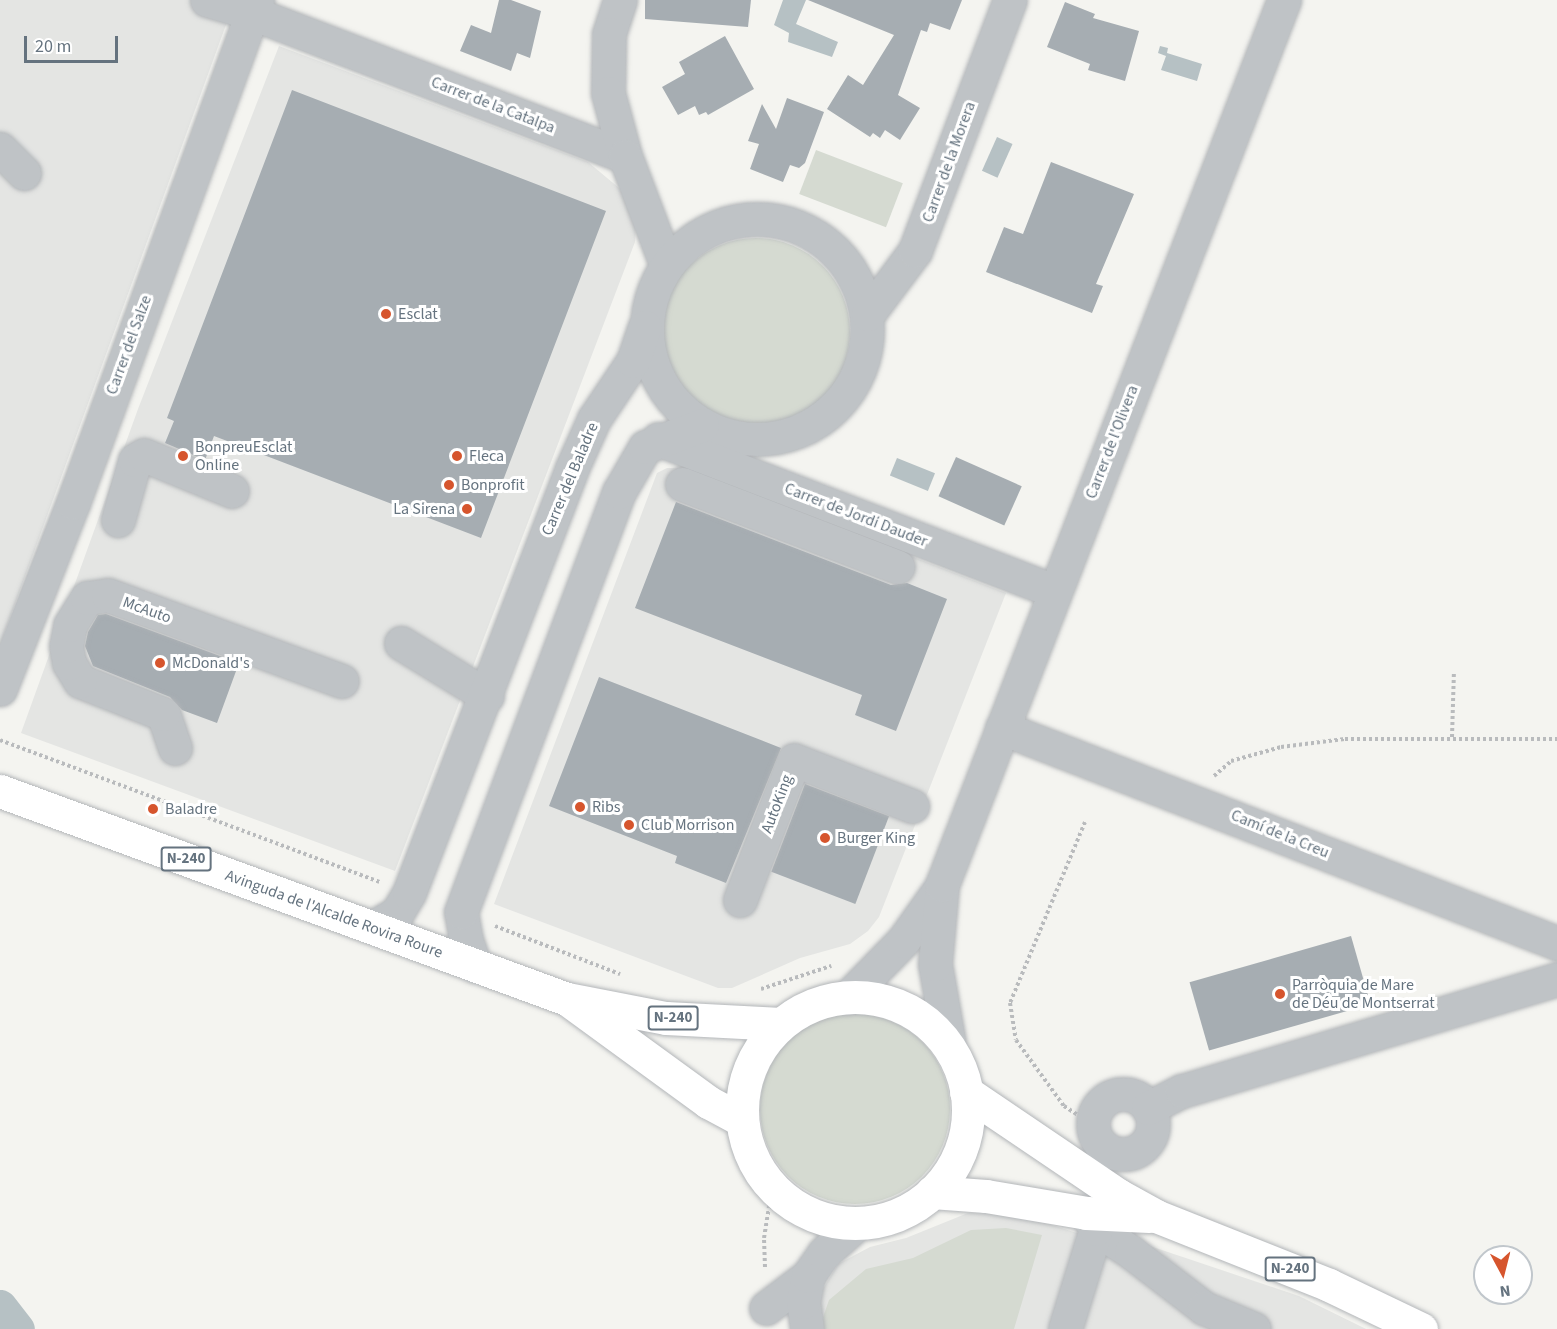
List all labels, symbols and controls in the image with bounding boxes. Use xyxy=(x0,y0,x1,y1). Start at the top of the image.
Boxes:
scale bar xyxy=(27,24,122,62)
text: 20 m xyxy=(35,34,71,59)
street label: Carrer de la Catalpa xyxy=(428,73,558,137)
street label: Carrer de la Morera xyxy=(918,99,980,225)
street label: Carrer del Salze xyxy=(102,293,156,397)
place label: Esclat xyxy=(398,304,438,324)
marker: Esclat xyxy=(379,307,393,321)
street label: Carrer de l'Olivera xyxy=(1082,382,1142,502)
street label: Carrer del Baladre xyxy=(538,420,602,538)
place label: BonpreuEsclat Online xyxy=(195,437,293,475)
place label: Fleca xyxy=(469,446,504,466)
marker: BonpreuEsclat Online xyxy=(176,449,190,463)
marker: Fleca xyxy=(450,449,464,463)
place label: Bonprofit xyxy=(461,475,525,495)
marker: Bonprofit xyxy=(442,478,456,492)
street label: Carrer de Jordi Dauder xyxy=(782,479,930,551)
place label: La Sirena xyxy=(393,499,455,519)
marker: La Sirena xyxy=(460,502,474,516)
street label: McAuto xyxy=(120,592,174,628)
place label: McDonald's xyxy=(172,653,250,673)
marker: McDonald's xyxy=(153,656,167,670)
street label: AutoKing xyxy=(757,772,797,836)
place label: Ribs xyxy=(592,797,621,817)
place label: Baladre xyxy=(165,799,217,819)
marker: Ribs xyxy=(573,800,587,814)
marker: Baladre xyxy=(146,802,160,816)
street label: Camí de la Creu xyxy=(1228,806,1332,862)
place label: Club Morrison xyxy=(641,815,734,835)
marker: Club Morrison xyxy=(622,818,636,832)
place label: Burger King xyxy=(837,828,915,848)
marker: Burger King xyxy=(818,831,832,845)
road number: N-240 xyxy=(160,847,212,871)
street label: Avinguda de l'Alcalde Rovira Roure xyxy=(223,866,445,962)
place label: Parròquia de Mare de Déu de Montserrat xyxy=(1292,975,1435,1013)
marker: Parròquia de Mare de Déu de Montserrat xyxy=(1273,987,1287,1001)
road number: N-240 xyxy=(648,1006,698,1030)
north arrow xyxy=(1473,1245,1533,1305)
road number: N-240 xyxy=(1264,1257,1316,1281)
text: N xyxy=(1498,1279,1512,1302)

